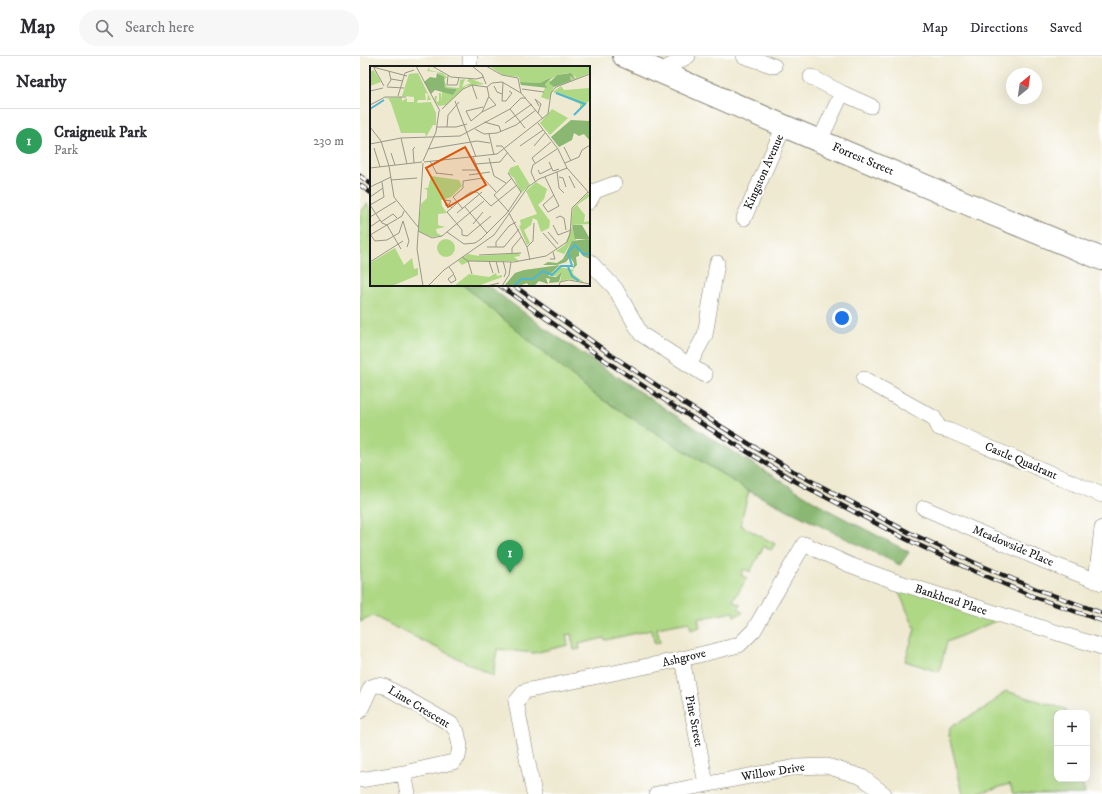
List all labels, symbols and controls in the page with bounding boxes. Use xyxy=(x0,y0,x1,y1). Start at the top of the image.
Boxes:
search box xyxy=(79,10,359,46)
text: Map xyxy=(20,16,55,39)
icon: search xyxy=(93,17,115,39)
text: Search here xyxy=(125,18,194,37)
text: Map xyxy=(922,19,948,37)
text: Directions xyxy=(970,19,1028,37)
text: Saved xyxy=(1050,19,1082,37)
inset map xyxy=(370,66,590,286)
north arrow xyxy=(1006,68,1042,104)
text: Nearby xyxy=(16,71,66,93)
text: Craigneuk Park xyxy=(54,123,147,142)
street label: Kingston Avenue xyxy=(741,132,787,212)
text: 1 xyxy=(27,133,31,149)
text: 230 m xyxy=(313,133,344,149)
street label: Forrest Street xyxy=(830,139,896,179)
text: Park xyxy=(54,142,78,158)
your location xyxy=(832,308,852,328)
street label: Castle Quadrant xyxy=(982,439,1060,483)
street label: Meadowside Place xyxy=(970,522,1056,570)
pin: 1 xyxy=(497,540,523,573)
street label: Bankhead Place xyxy=(913,581,989,619)
street label: Ashgrove xyxy=(661,646,707,670)
street label: Lime Crescent xyxy=(385,683,453,731)
street label: Pine Street xyxy=(682,694,706,748)
map controls xyxy=(1054,710,1090,782)
button: + xyxy=(1054,710,1090,746)
button: − xyxy=(1054,746,1090,782)
street label: Willow Drive xyxy=(739,760,806,785)

